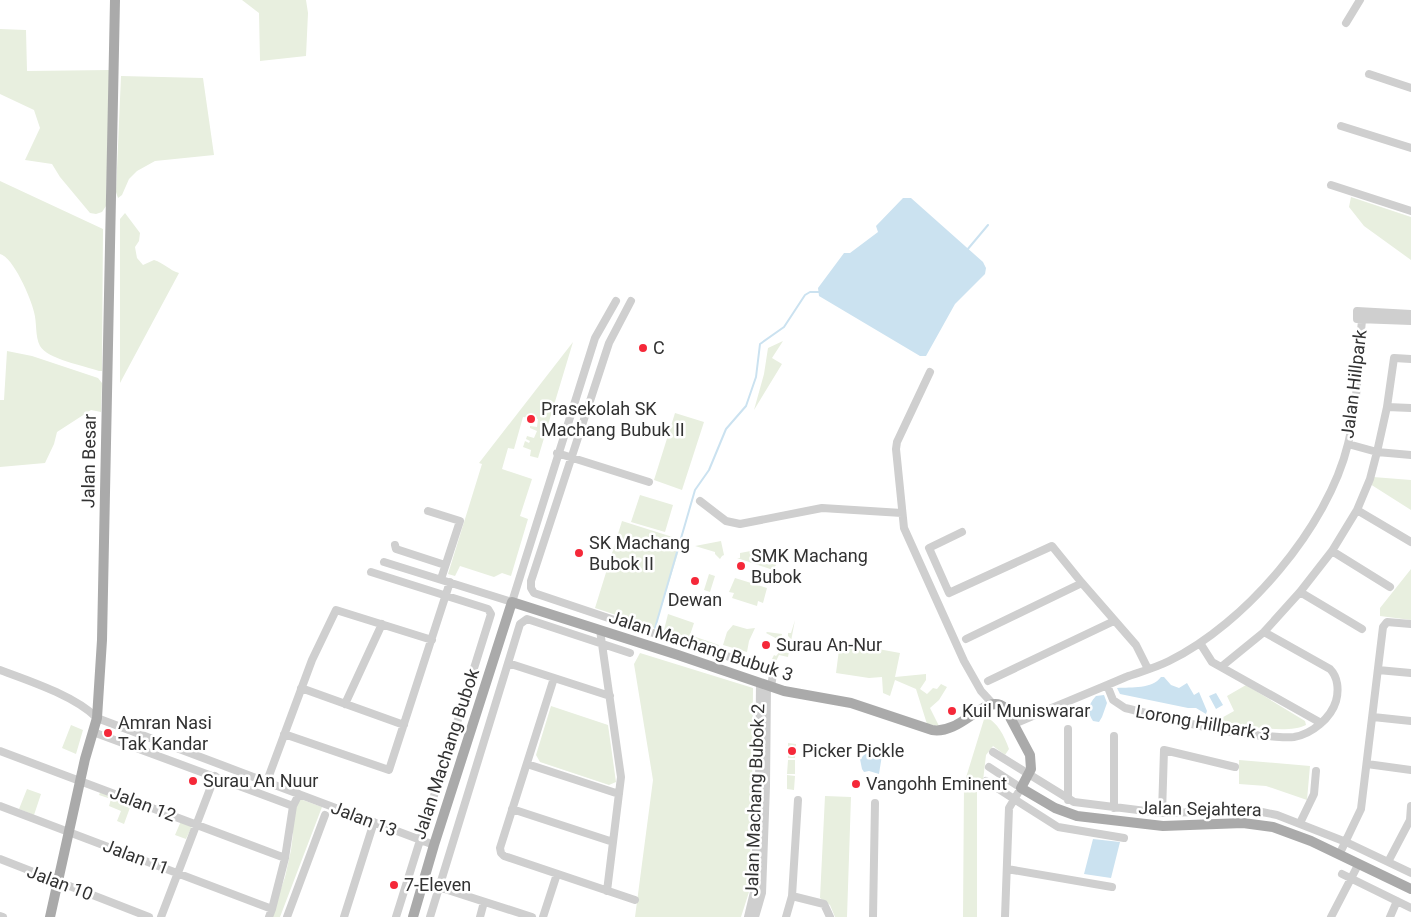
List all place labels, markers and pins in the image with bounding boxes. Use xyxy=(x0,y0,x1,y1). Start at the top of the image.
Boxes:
place label: C xyxy=(653,337,665,358)
marker: C xyxy=(637,342,649,354)
place label: Prasekolah SK Machang Bubuk II xyxy=(541,398,685,440)
marker: Prasekolah SK Machang Bubuk II xyxy=(525,413,537,425)
place label: SK Machang Bubok II xyxy=(589,532,690,574)
place label: SMK Machang Bubok xyxy=(751,545,868,587)
marker: SK Machang Bubok II xyxy=(573,547,585,559)
marker: SMK Machang Bubok xyxy=(735,560,747,572)
marker: Dewan xyxy=(689,575,701,587)
place label: Dewan xyxy=(668,589,722,610)
place label: Surau An-Nur xyxy=(776,634,882,655)
marker: Surau An-Nur xyxy=(760,639,772,651)
place label: Kuil Muniswarar xyxy=(962,700,1090,721)
marker: Kuil Muniswarar xyxy=(946,705,958,717)
place label: Amran Nasi Tak Kandar xyxy=(118,712,212,754)
marker: Amran Nasi Tak Kandar xyxy=(102,727,114,739)
place label: Picker Pickle xyxy=(802,740,904,761)
marker: Picker Pickle xyxy=(786,745,798,757)
place label: Surau An Nuur xyxy=(203,770,318,791)
place label: Vangohh Eminent xyxy=(866,773,1007,794)
marker: Surau An Nuur xyxy=(187,775,199,787)
marker: Vangohh Eminent xyxy=(850,778,862,790)
place label: 7-Eleven xyxy=(404,874,471,895)
marker: 7-Eleven xyxy=(388,879,400,891)

